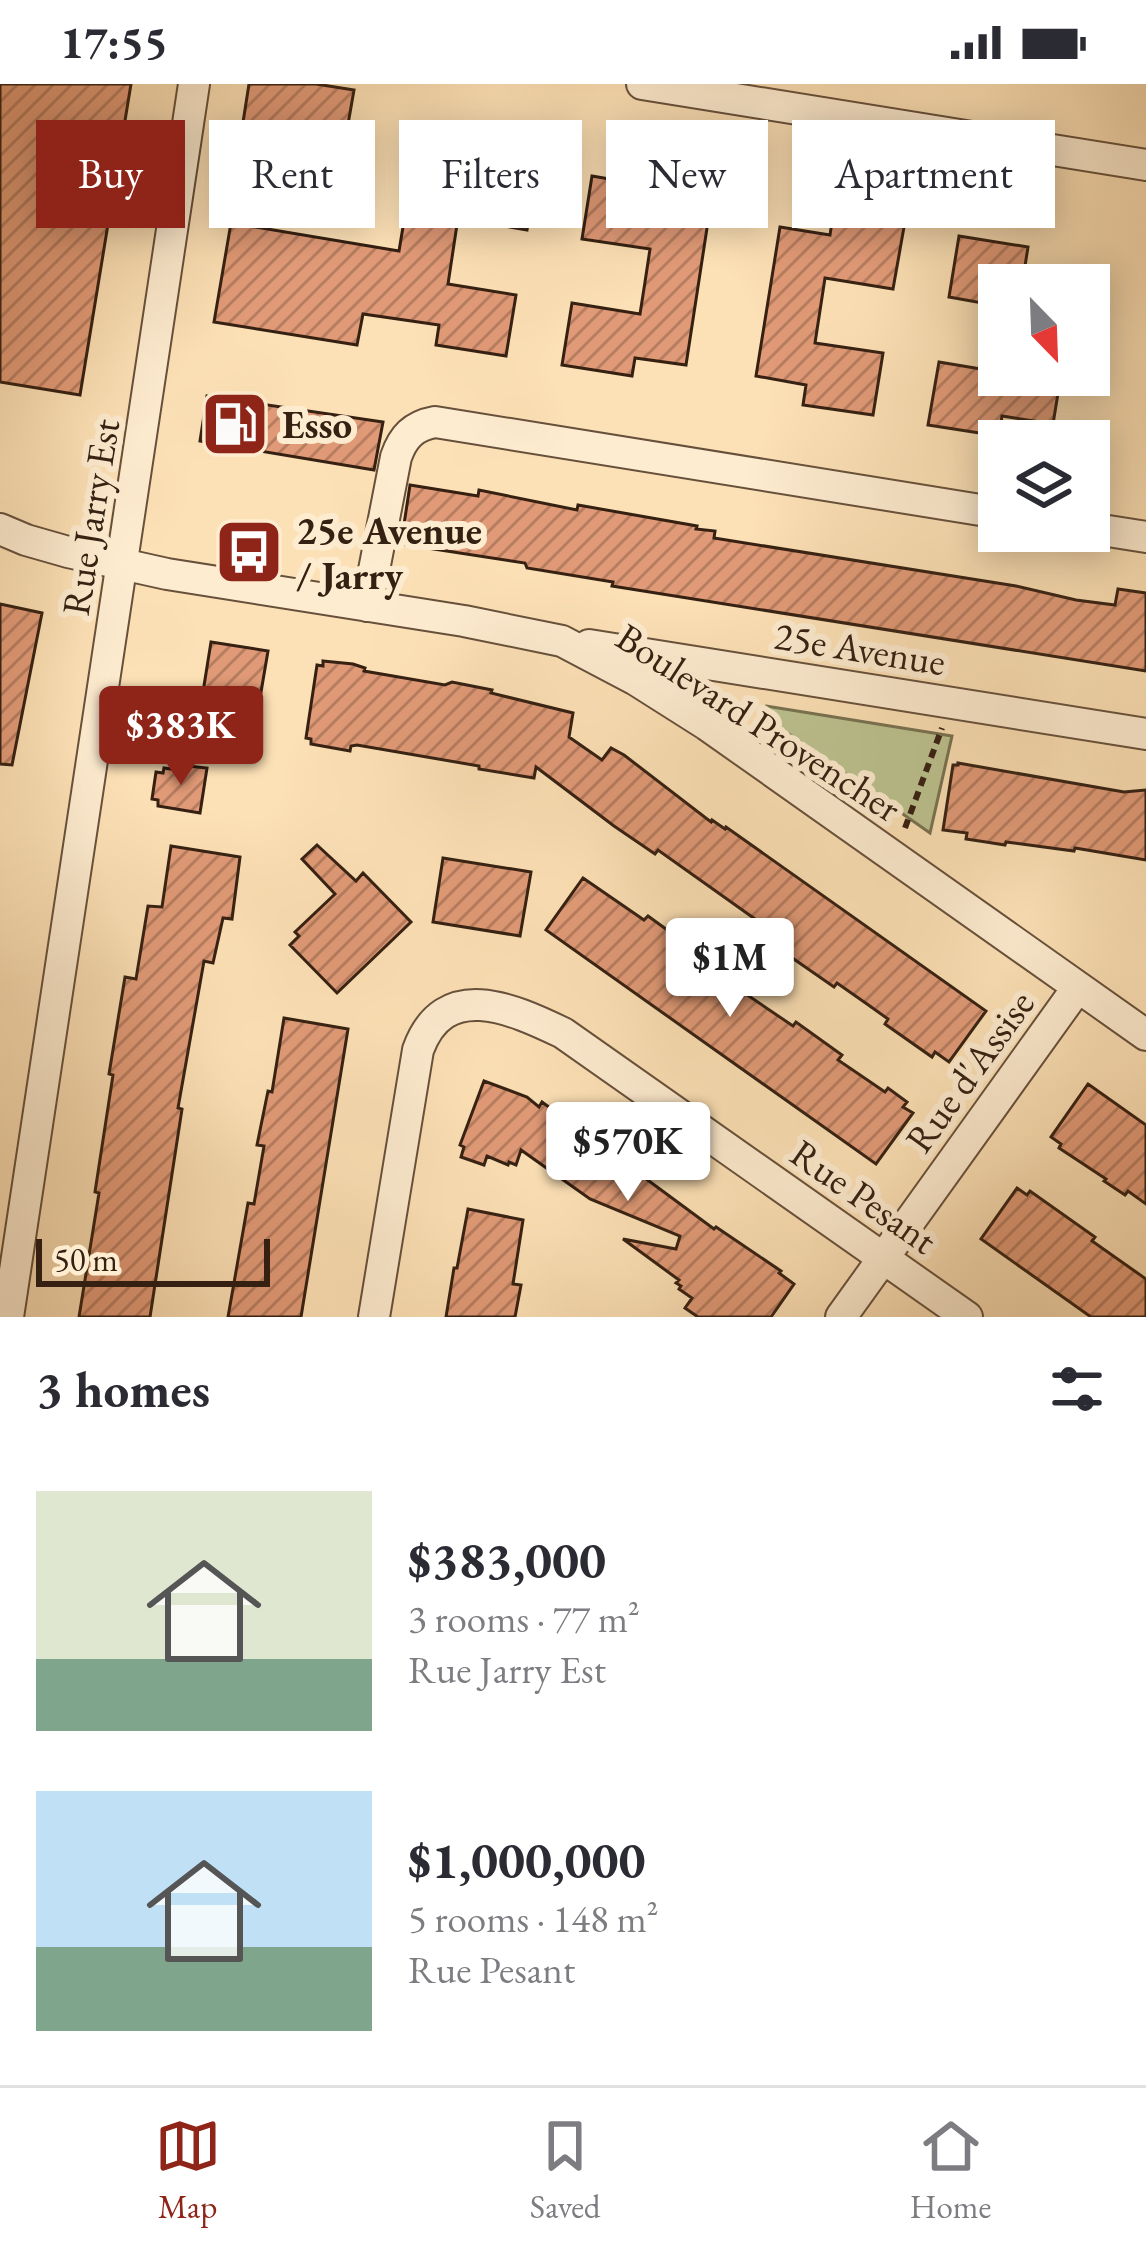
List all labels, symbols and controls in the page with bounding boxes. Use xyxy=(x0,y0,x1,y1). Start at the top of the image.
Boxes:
text: 17:55 xyxy=(60,13,168,71)
chip: Buy xyxy=(36,120,185,228)
chip: Rent xyxy=(209,120,375,228)
chip: Filters xyxy=(399,120,582,228)
chip: New xyxy=(606,120,768,228)
chip: Apartment xyxy=(792,120,1055,228)
north arrow xyxy=(978,264,1110,396)
map controls xyxy=(978,264,1110,552)
fuel station icon: Esso xyxy=(200,389,270,459)
place label: Esso xyxy=(282,399,352,450)
street label: Rue Jarry Est xyxy=(50,415,131,619)
button: layers xyxy=(978,420,1110,552)
place label: 25e Avenue / Jarry xyxy=(296,505,482,601)
bus stop icon: 25e Avenue / Jarry xyxy=(214,517,284,587)
street label: 25e Avenue xyxy=(771,610,949,687)
street label: Boulevard Provencher xyxy=(607,611,911,833)
pin: $383K xyxy=(97,686,265,788)
text: $383K xyxy=(126,699,236,750)
pin: $1M xyxy=(672,918,788,1020)
text: $1M xyxy=(693,931,767,982)
street label: Rue d'Assise xyxy=(893,980,1045,1163)
pin: $570K xyxy=(544,1102,712,1204)
text: $570K xyxy=(573,1115,683,1166)
street label: Rue Pesant xyxy=(781,1128,947,1265)
scale bar xyxy=(36,1233,270,1286)
text: 50 m xyxy=(54,1238,118,1281)
text: 3 homes xyxy=(36,1356,210,1422)
icon: filters xyxy=(1044,1356,1110,1422)
text: $383,000 xyxy=(408,1527,606,1593)
icon: home xyxy=(132,1539,276,1683)
text: 3 rooms · 77 m² xyxy=(408,1593,640,1644)
text: Rue Jarry Est xyxy=(408,1644,606,1695)
text: $1,000,000 xyxy=(408,1827,646,1893)
icon: home xyxy=(132,1839,276,1983)
text: 5 rooms · 148 m² xyxy=(408,1893,659,1944)
text: Rue Pesant xyxy=(408,1944,575,1995)
tab: Map xyxy=(155,2113,221,2228)
tab: Saved xyxy=(530,2113,601,2228)
tab: Home xyxy=(910,2113,991,2228)

